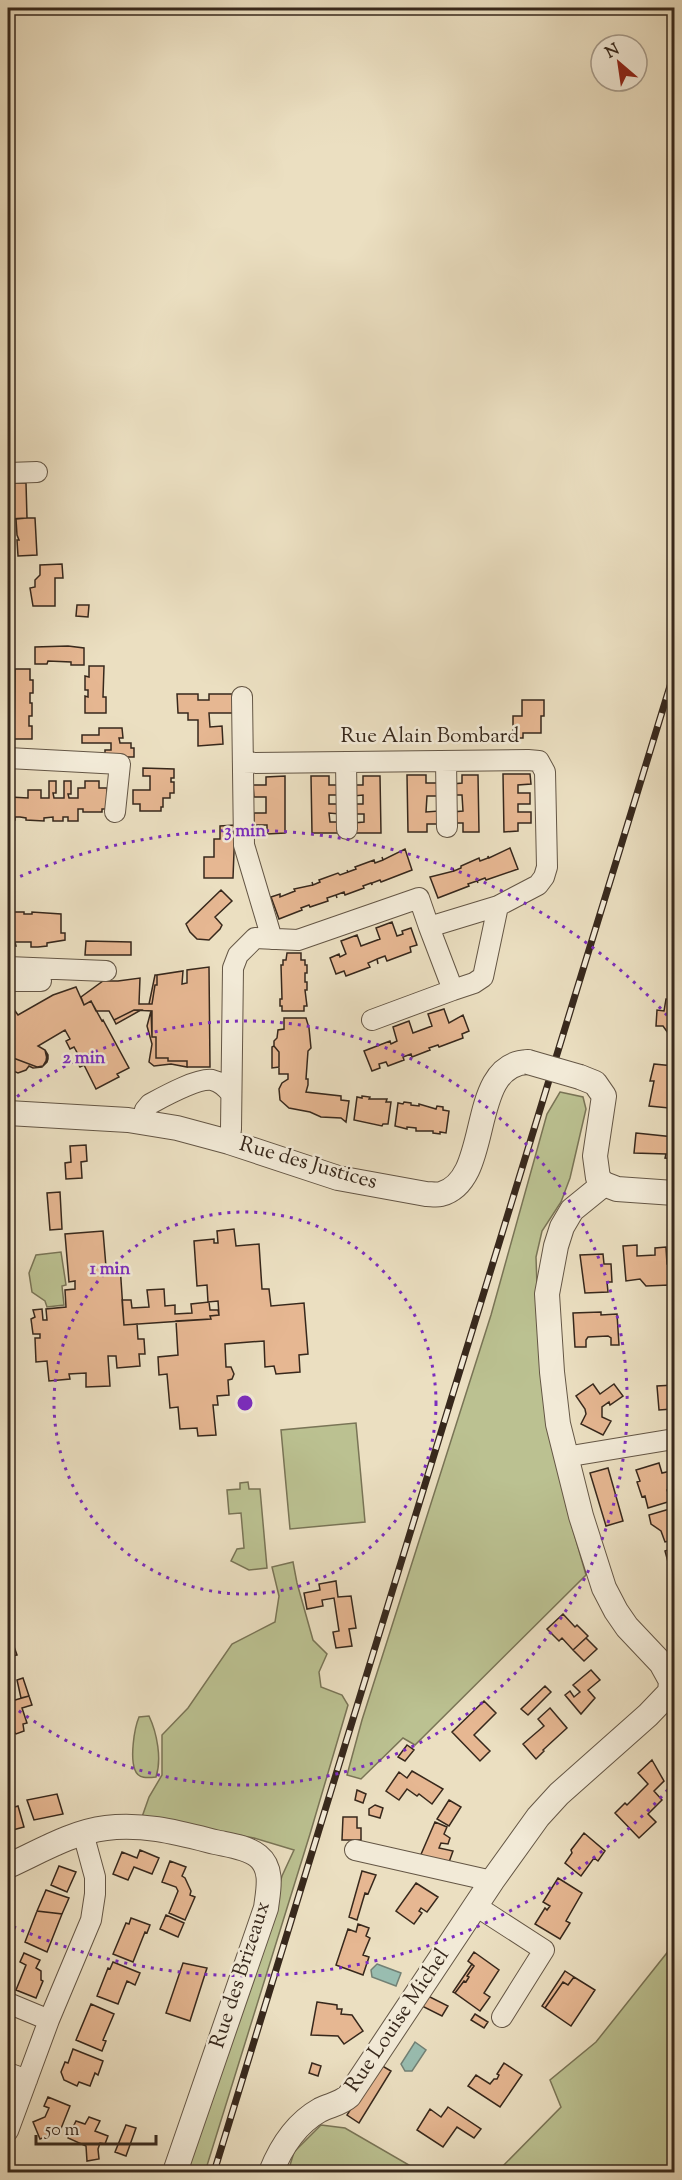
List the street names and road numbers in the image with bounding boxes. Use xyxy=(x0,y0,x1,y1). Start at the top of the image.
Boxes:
street label: Rue Alain Bombard xyxy=(341,722,520,752)
street label: Rue des Justices xyxy=(236,1130,380,1198)
street label: Rue des Brizeaux xyxy=(203,1898,279,2052)
street label: Rue Louise Michel xyxy=(339,1943,457,2099)

